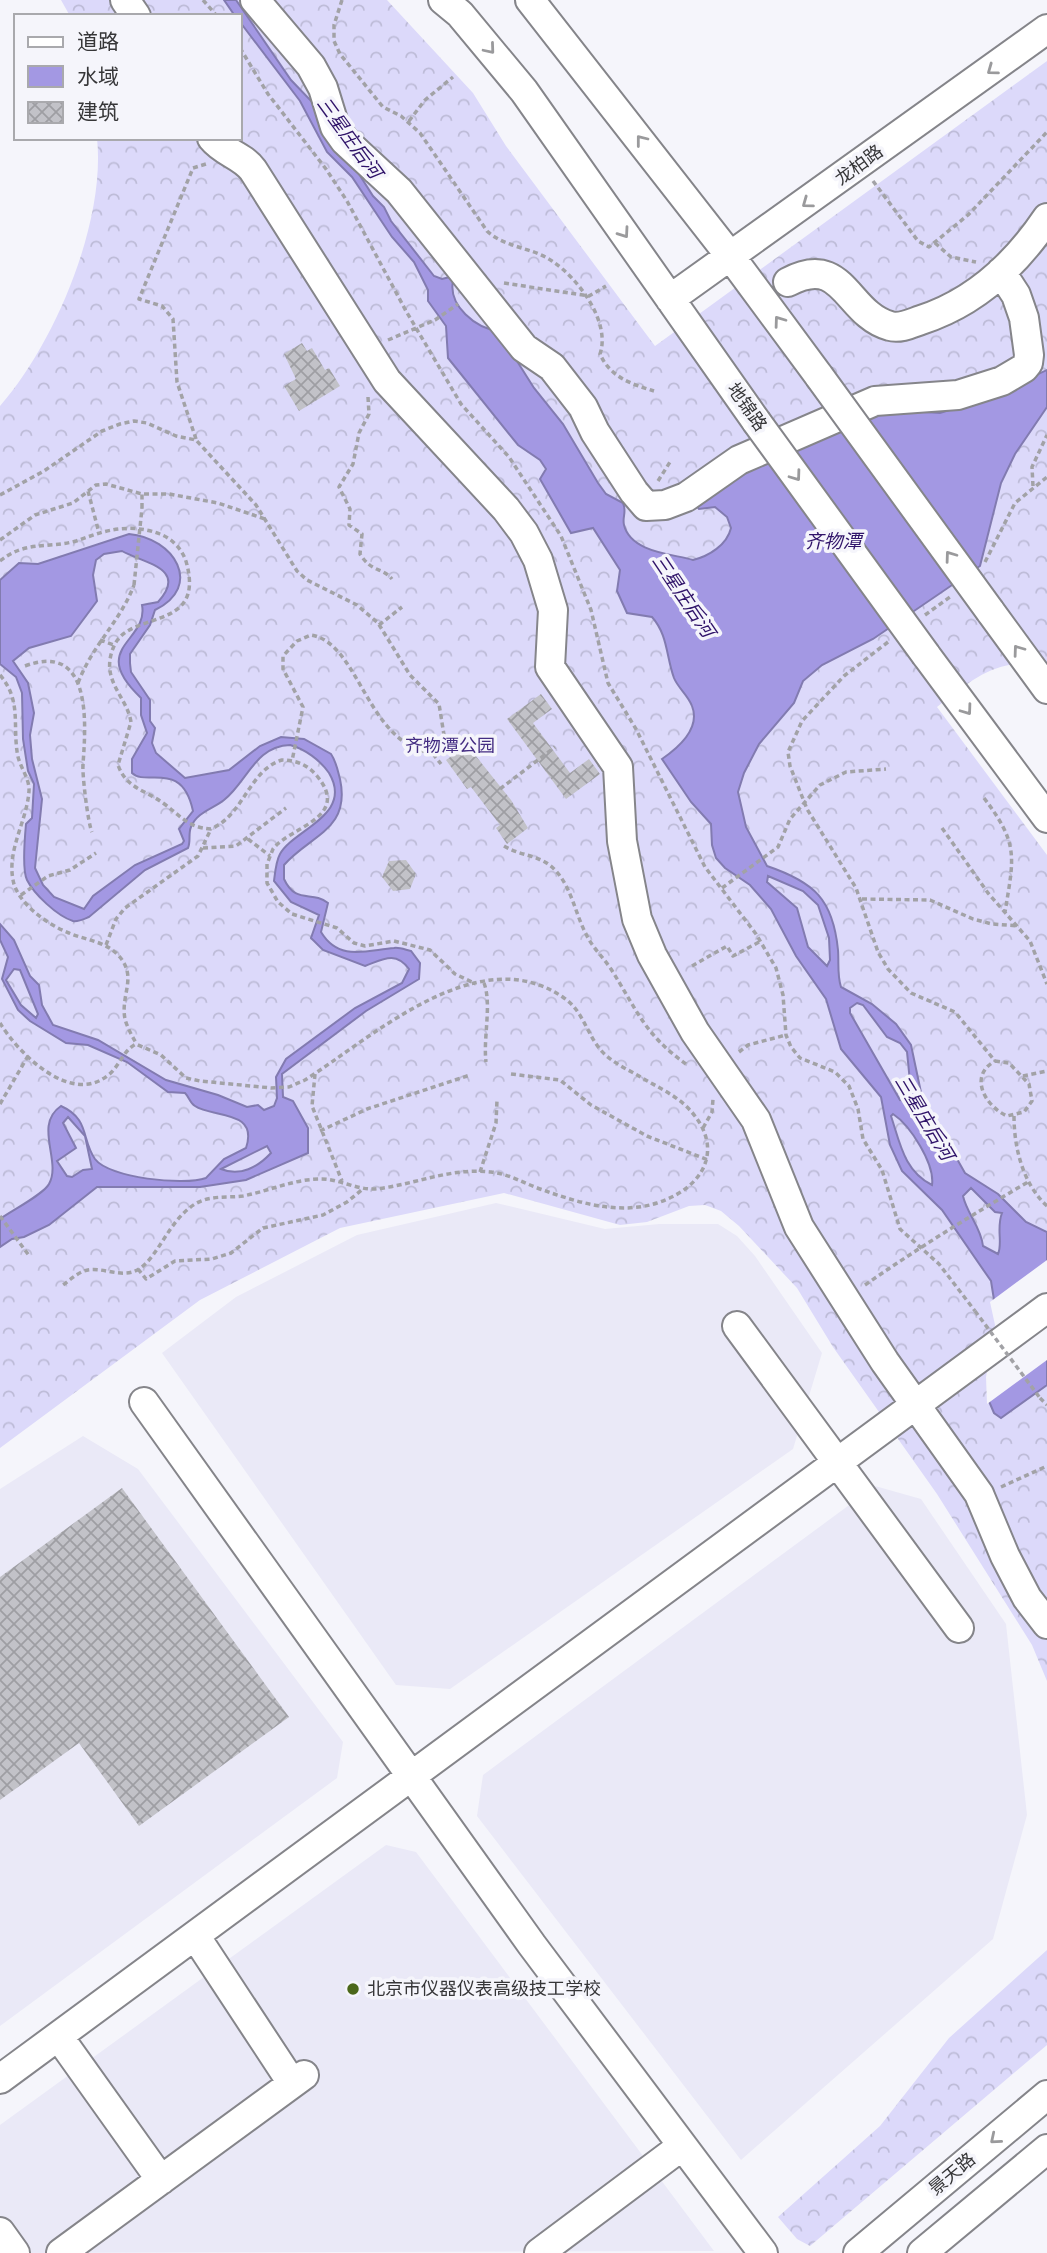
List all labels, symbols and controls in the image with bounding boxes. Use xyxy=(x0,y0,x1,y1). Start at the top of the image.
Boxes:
legend xyxy=(14,14,242,140)
text: 道路 xyxy=(77,28,119,56)
one-way arrow xyxy=(482,41,494,54)
one-way arrow xyxy=(987,61,1000,74)
text: 水域 xyxy=(77,63,119,91)
water label: 三星庄后河 xyxy=(311,92,390,187)
text: 建筑 xyxy=(77,98,119,126)
one-way arrow xyxy=(637,135,650,147)
street label: 龙柏路 xyxy=(830,139,888,191)
one-way arrow xyxy=(802,194,815,207)
one-way arrow xyxy=(616,225,628,238)
one-way arrow xyxy=(774,316,787,329)
street label: 地锦路 xyxy=(722,378,772,436)
one-way arrow xyxy=(788,468,801,481)
water label: 齐物潭 xyxy=(804,529,864,555)
water label: 三星庄后河 xyxy=(646,549,723,646)
one-way arrow xyxy=(946,551,958,563)
one-way arrow xyxy=(1014,645,1027,658)
one-way arrow xyxy=(959,702,971,714)
park label: 齐物潭公园 xyxy=(405,734,495,758)
water label: 三星庄后河 xyxy=(888,1071,962,1169)
place label: 北京市仪器仪表高级技工学校 xyxy=(367,1977,601,2001)
marker: 北京市仪器仪表高级技工学校 xyxy=(345,1981,361,1997)
one-way arrow xyxy=(990,2130,1002,2143)
street label: 景天路 xyxy=(924,2147,980,2201)

